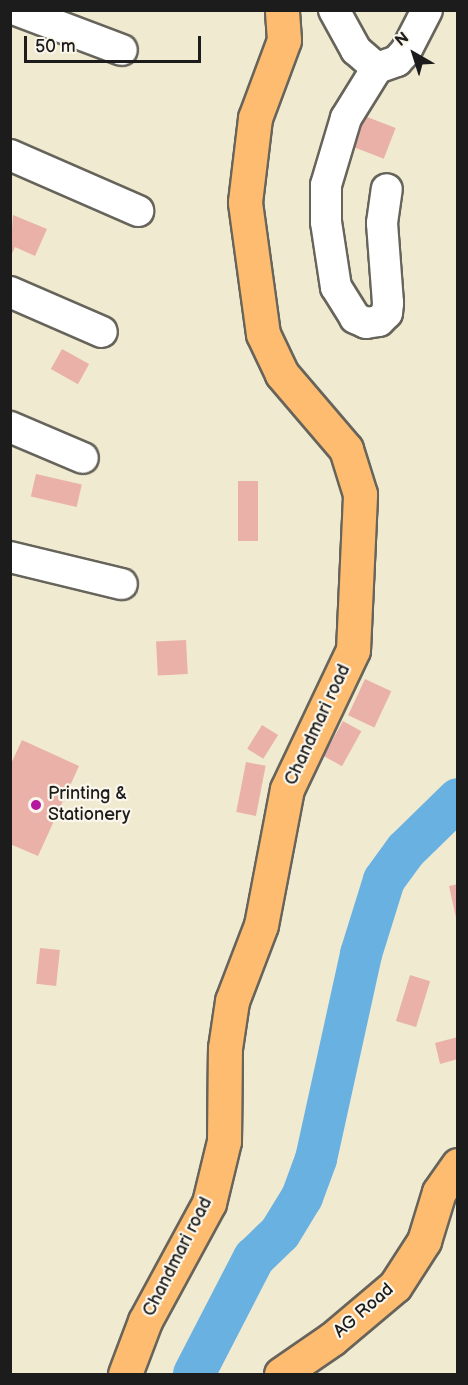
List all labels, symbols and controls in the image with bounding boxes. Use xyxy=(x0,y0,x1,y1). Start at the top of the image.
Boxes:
scale bar xyxy=(27,24,204,62)
north arrow xyxy=(384,24,444,84)
text: N xyxy=(392,28,413,51)
text: 50 m xyxy=(35,36,76,57)
street label: Chandmari road xyxy=(281,661,355,789)
place label: Printing & Stationery xyxy=(48,784,130,826)
marker: Printing & Stationery xyxy=(29,798,43,812)
street label: Chandmari road xyxy=(139,1194,217,1320)
street label: AG Road xyxy=(330,1279,398,1343)

